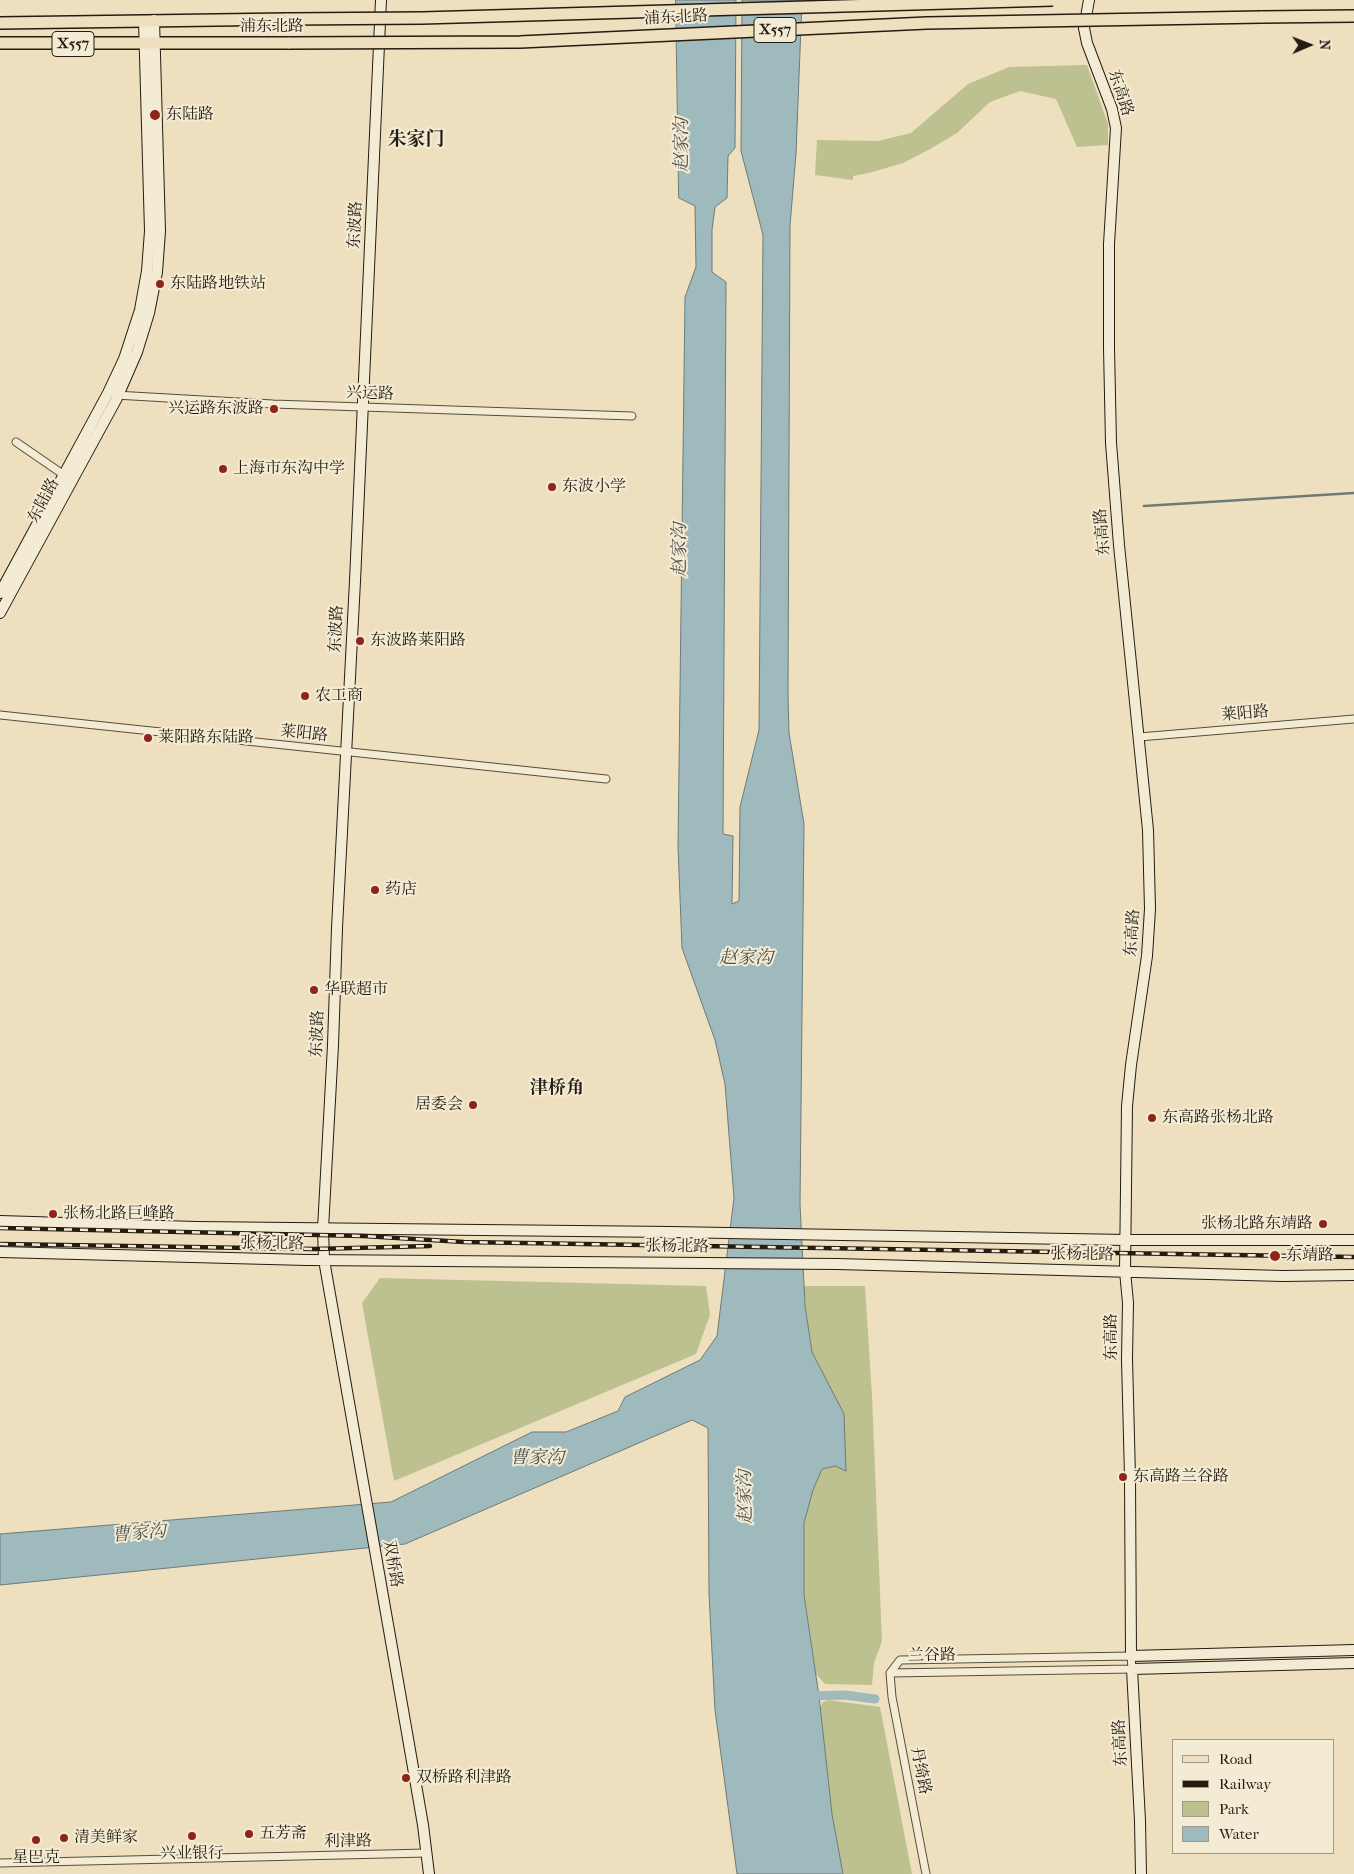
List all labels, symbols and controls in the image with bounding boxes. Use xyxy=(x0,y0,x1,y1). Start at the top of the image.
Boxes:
street label: 浦东北路 xyxy=(644,7,708,29)
street label: 浦东北路 xyxy=(240,17,304,37)
road number: X557 xyxy=(754,18,796,42)
north arrow xyxy=(1284,20,1334,70)
road number: X557 xyxy=(52,32,94,56)
text: N xyxy=(1316,39,1333,50)
street label: 东高路 xyxy=(1103,67,1137,119)
place label: 东陆路 xyxy=(166,105,214,125)
marker: 东陆路 xyxy=(148,108,162,122)
water label: 赵家沟 xyxy=(672,118,694,172)
district label: 朱家门 xyxy=(388,129,444,151)
street label: 东波路 xyxy=(345,201,367,249)
place label: 东陆路地铁站 xyxy=(170,274,266,294)
marker: 东陆路地铁站 xyxy=(154,278,166,290)
street label: 兴运路 xyxy=(346,384,394,404)
place label: 兴运路东波路 xyxy=(168,399,264,419)
marker: 兴运路东波路 xyxy=(268,403,280,415)
place label: 上海市东沟中学 xyxy=(233,459,345,479)
marker: 上海市东沟中学 xyxy=(217,463,229,475)
street label: 东陆路 xyxy=(24,475,64,527)
place label: 东波小学 xyxy=(562,477,626,497)
marker: 东波小学 xyxy=(546,481,558,493)
street label: 东高路 xyxy=(1091,507,1115,557)
water label: 赵家沟 xyxy=(670,523,692,577)
street label: 东波路 xyxy=(326,605,348,653)
place label: 东波路莱阳路 xyxy=(370,631,466,651)
marker: 东波路莱阳路 xyxy=(354,635,366,647)
place label: 农工商 xyxy=(315,686,363,706)
marker: 农工商 xyxy=(299,690,311,702)
street label: 莱阳路 xyxy=(1220,702,1270,726)
street label: 莱阳路 xyxy=(279,722,329,746)
place label: 莱阳路东陆路 xyxy=(158,728,254,748)
marker: 莱阳路东陆路 xyxy=(142,732,154,744)
place label: 药店 xyxy=(385,880,417,900)
marker: 药店 xyxy=(369,884,381,896)
street label: 东高路 xyxy=(1122,908,1144,958)
water label: 赵家沟 xyxy=(719,948,773,970)
place label: 华联超市 xyxy=(324,980,388,1000)
marker: 华联超市 xyxy=(308,984,320,996)
street label: 东波路 xyxy=(308,1010,328,1058)
district label: 津桥角 xyxy=(530,1078,584,1100)
place label: 居委会 xyxy=(415,1095,463,1115)
marker: 居委会 xyxy=(467,1099,479,1111)
place label: 东高路张杨北路 xyxy=(1162,1108,1274,1128)
marker: 东高路张杨北路 xyxy=(1146,1112,1158,1124)
place label: 张杨北路巨峰路 xyxy=(63,1204,175,1224)
marker: 张杨北路巨峰路 xyxy=(47,1208,59,1220)
place label: 张杨北路东靖路 xyxy=(1201,1214,1313,1234)
marker: 张杨北路东靖路 xyxy=(1317,1218,1329,1230)
street label: 张杨北路 xyxy=(240,1234,304,1254)
street label: 张杨北路 xyxy=(645,1237,709,1257)
street label: 张杨北路 xyxy=(1050,1245,1114,1265)
place label: 东靖路 xyxy=(1286,1246,1334,1266)
marker: 东靖路 xyxy=(1268,1249,1282,1263)
street label: 东高路 xyxy=(1102,1313,1122,1361)
water label: 曹家沟 xyxy=(510,1448,564,1470)
place label: 东高路兰谷路 xyxy=(1133,1467,1229,1487)
water label: 赵家沟 xyxy=(735,1470,757,1524)
marker: 东高路兰谷路 xyxy=(1117,1471,1129,1483)
water label: 曹家沟 xyxy=(111,1521,167,1547)
street label: 双桥路 xyxy=(378,1539,406,1589)
street label: 兰谷路 xyxy=(908,1646,956,1666)
street label: 东高路 xyxy=(1110,1719,1132,1767)
legend xyxy=(1172,1739,1334,1854)
street label: 丹绮路 xyxy=(906,1746,934,1796)
text: Road xyxy=(1219,1750,1252,1768)
place label: 双桥路利津路 xyxy=(416,1768,512,1788)
marker: 双桥路利津路 xyxy=(400,1772,412,1784)
text: Railway xyxy=(1219,1775,1271,1793)
text: Park xyxy=(1219,1800,1249,1818)
place label: 五芳斋 xyxy=(259,1824,307,1844)
text: Water xyxy=(1219,1825,1259,1843)
place label: 清美鲜家 xyxy=(74,1828,138,1848)
marker: 五芳斋 xyxy=(243,1828,255,1840)
marker: 兴业银行 xyxy=(186,1830,198,1842)
marker: 清美鲜家 xyxy=(58,1832,70,1844)
street label: 利津路 xyxy=(324,1832,372,1852)
marker: 星巴克 xyxy=(30,1834,42,1846)
place label: 兴业银行 xyxy=(160,1844,224,1864)
place label: 星巴克 xyxy=(12,1848,60,1868)

